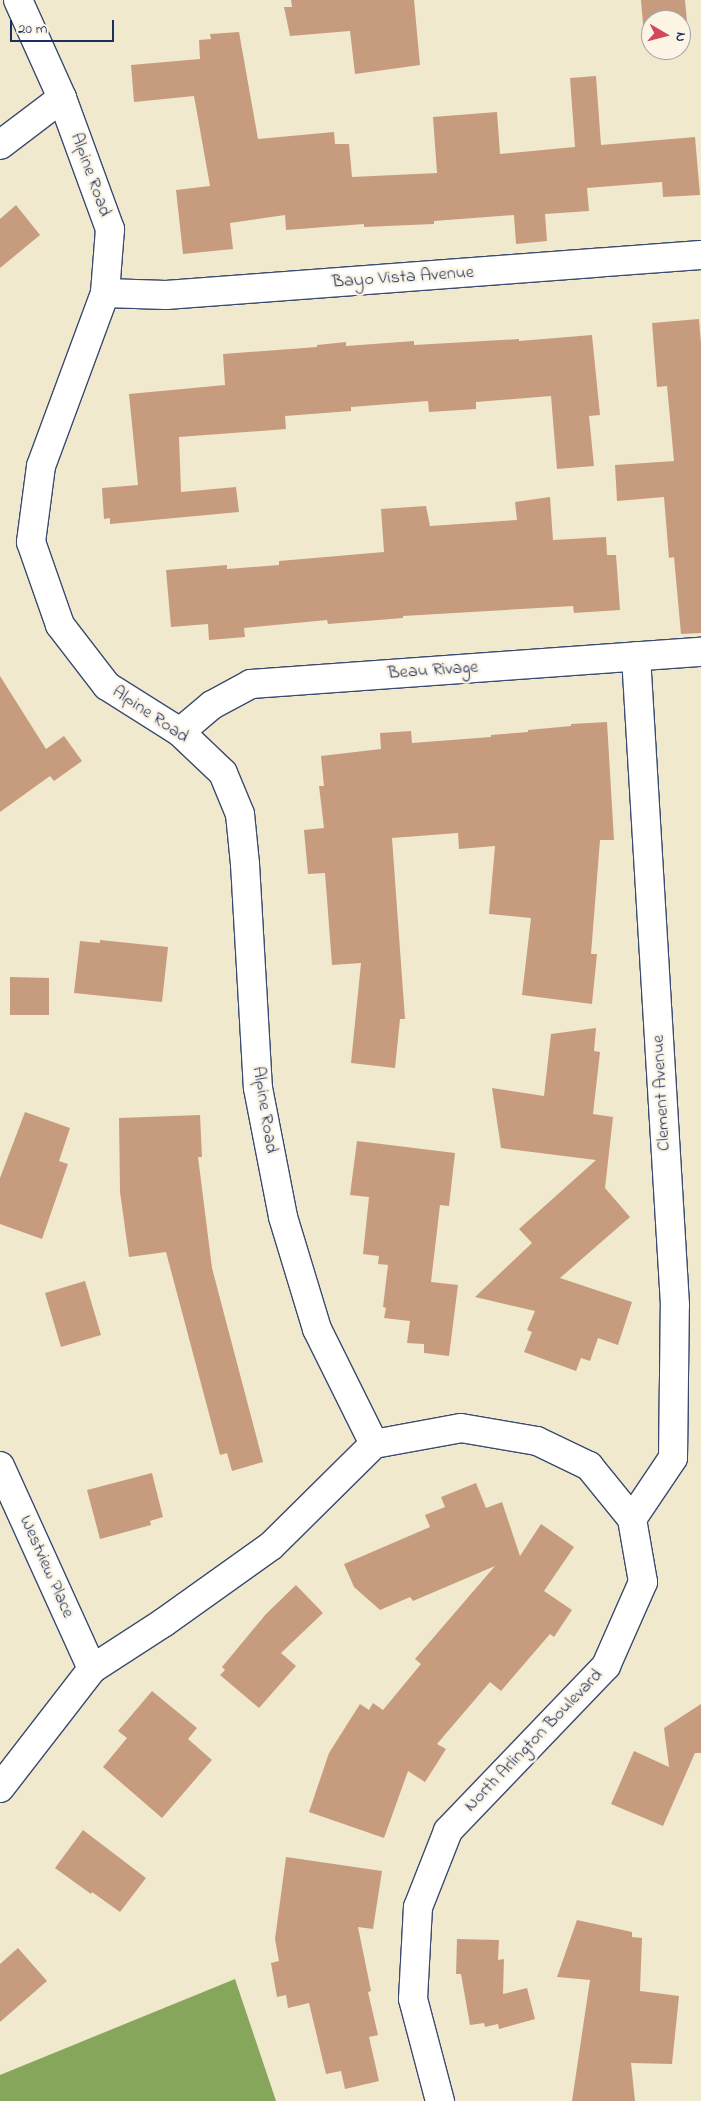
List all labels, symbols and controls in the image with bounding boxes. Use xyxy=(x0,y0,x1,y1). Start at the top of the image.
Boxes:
scale bar xyxy=(12,10,116,42)
north arrow xyxy=(641,10,691,60)
text: 20 m xyxy=(18,18,47,40)
text: N xyxy=(669,31,691,43)
street label: Alpine Road xyxy=(65,130,115,220)
street label: Bayo Vista Avenue xyxy=(331,262,475,294)
street label: Beau Rivage xyxy=(387,657,479,685)
street label: Alpine Road xyxy=(108,682,192,748)
street label: Clement Avenue xyxy=(648,1034,676,1152)
street label: Alpine Road xyxy=(246,1065,282,1155)
street label: Westview Place xyxy=(14,1512,78,1622)
street label: North Arlington Boulevard xyxy=(460,1665,608,1817)

